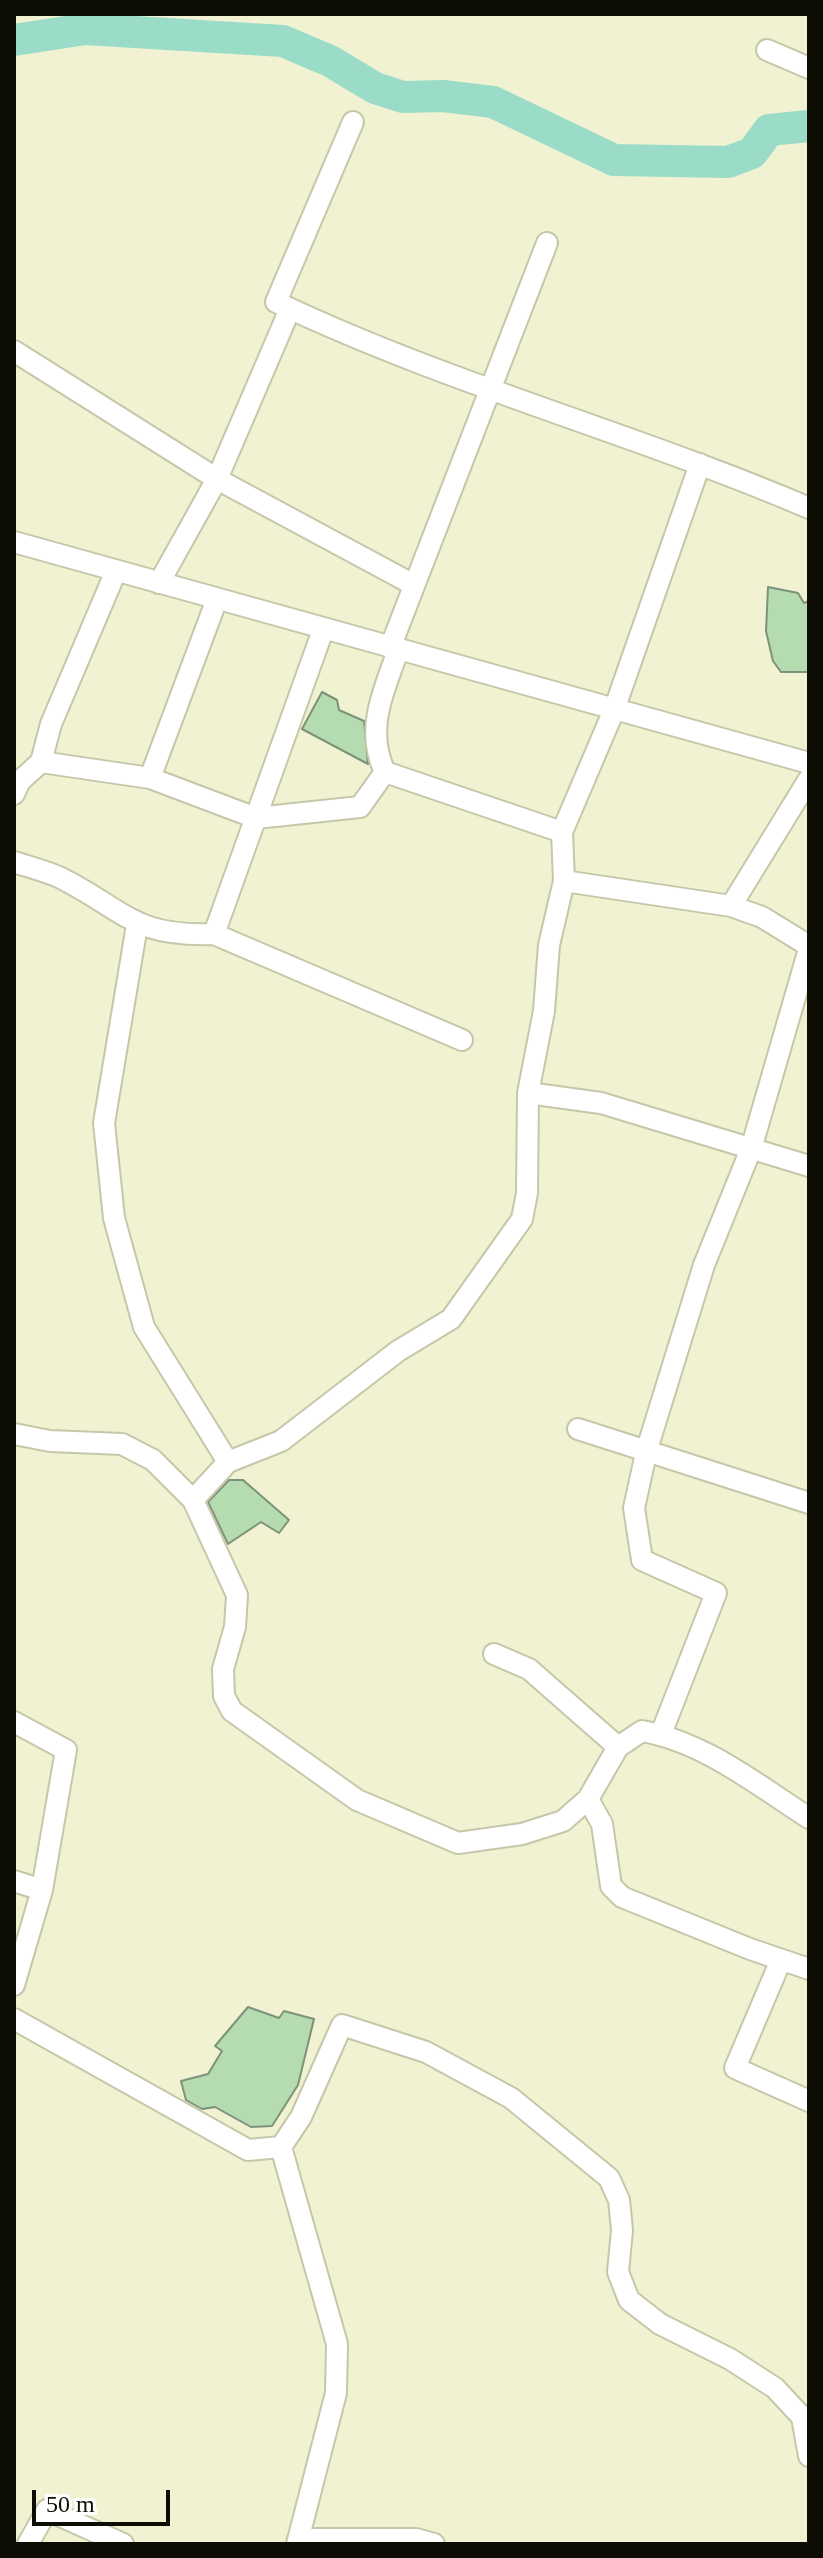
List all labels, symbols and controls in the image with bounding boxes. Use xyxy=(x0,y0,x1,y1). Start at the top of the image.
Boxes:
scale bar xyxy=(36,2474,174,2524)
text: 50 m xyxy=(46,2491,95,2517)

